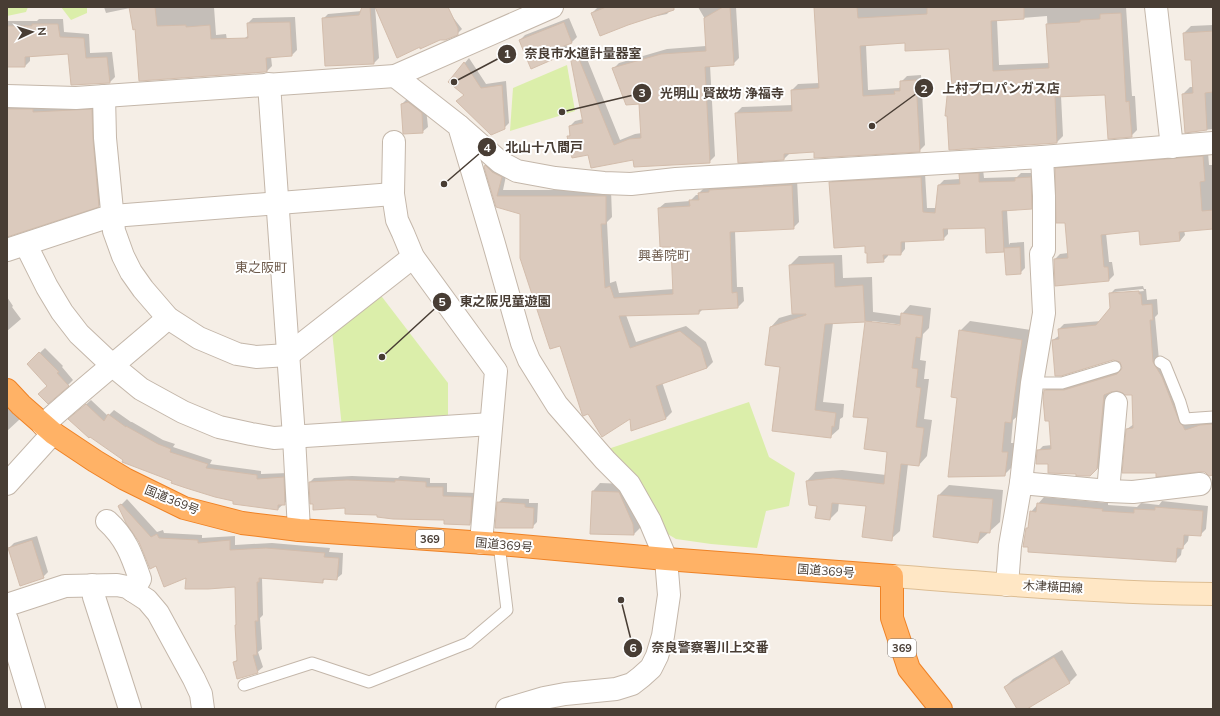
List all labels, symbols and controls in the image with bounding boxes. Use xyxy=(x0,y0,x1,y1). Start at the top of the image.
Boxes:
north arrow xyxy=(12,12,52,52)
text: N xyxy=(35,27,49,36)
callout: 奈良市水道計量器室 xyxy=(497,41,650,66)
text: 奈良市水道計量器室 xyxy=(524,45,642,61)
text: 1 xyxy=(503,46,511,61)
callout: 上村プロパンガス店 xyxy=(914,76,1067,101)
text: 上村プロパンガス店 xyxy=(942,80,1060,96)
callout: 光明山 賢故坊 浄福寺 xyxy=(632,81,792,106)
text: 2 xyxy=(920,81,928,96)
text: 3 xyxy=(638,85,646,100)
text: 光明山 賢故坊 浄福寺 xyxy=(660,85,784,101)
callout: 北山十八間戸 xyxy=(477,135,591,160)
text: 北山十八間戸 xyxy=(505,139,583,155)
text: 4 xyxy=(483,140,491,155)
district label: 興善院町 xyxy=(638,247,690,263)
district label: 東之阪町 xyxy=(235,259,287,275)
callout: 東之阪児童遊園 xyxy=(432,289,559,314)
text: 東之阪児童遊園 xyxy=(459,293,551,309)
text: 5 xyxy=(438,294,446,309)
street label: 国道369号 xyxy=(143,482,202,517)
road number: 369 xyxy=(416,530,444,548)
street label: 国道369号 xyxy=(475,535,533,554)
street label: 国道369号 xyxy=(797,561,855,580)
street label: 木津横田線 xyxy=(1023,577,1083,596)
callout: 奈良警察署川上交番 xyxy=(623,635,776,660)
text: 奈良警察署川上交番 xyxy=(651,639,769,655)
road number: 369 xyxy=(888,639,916,657)
text: 6 xyxy=(629,640,637,655)

